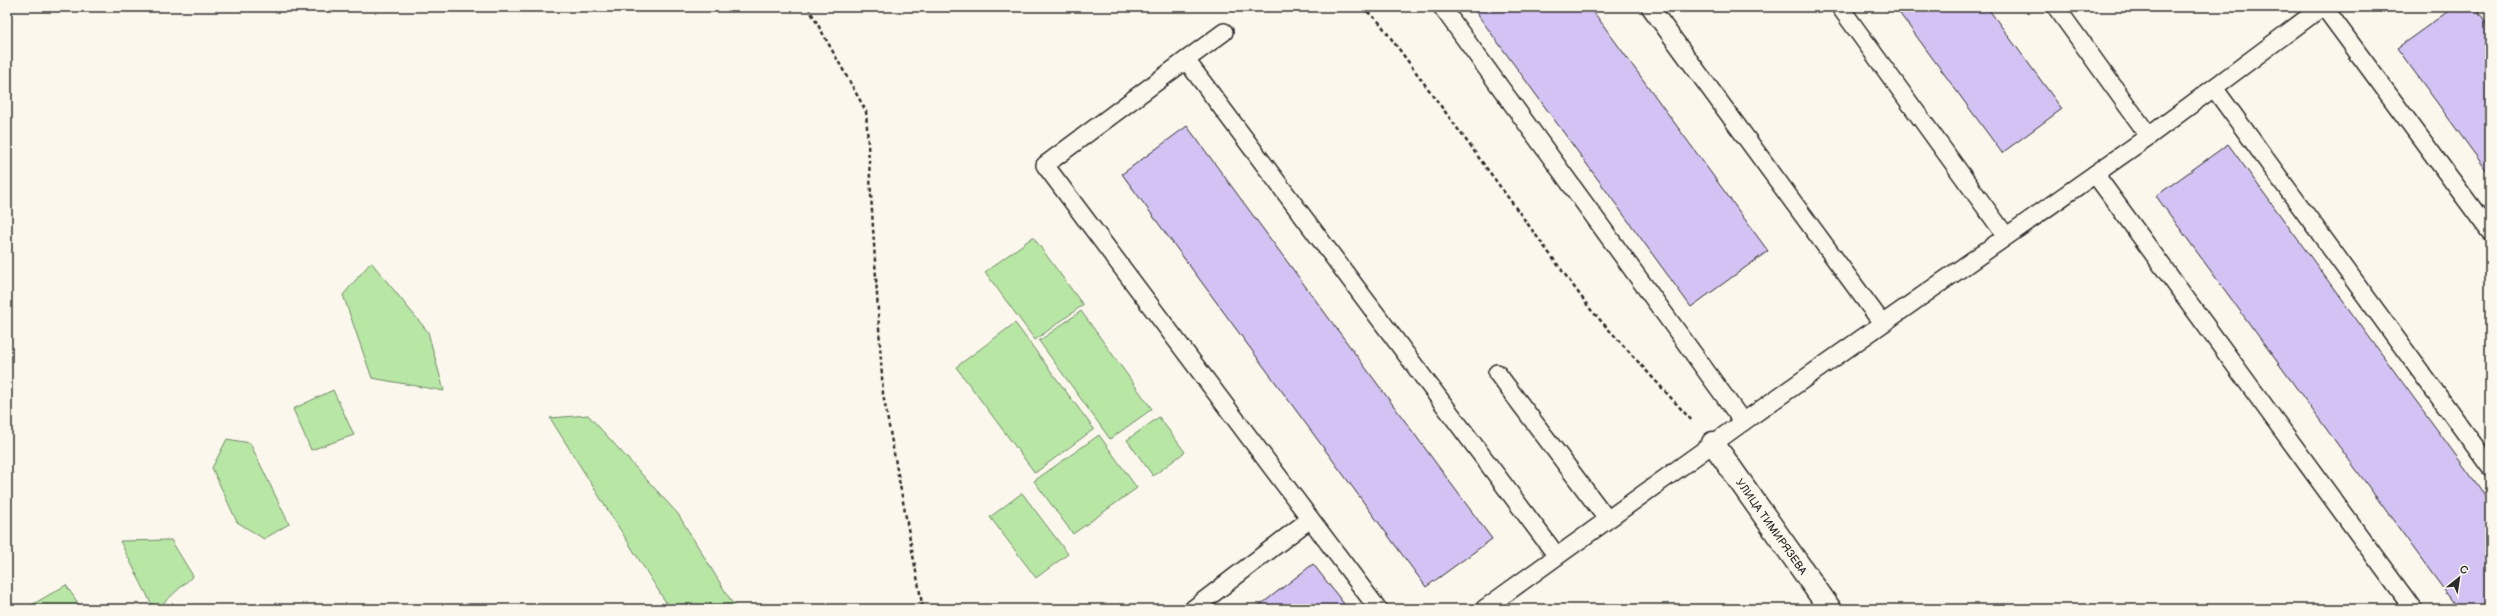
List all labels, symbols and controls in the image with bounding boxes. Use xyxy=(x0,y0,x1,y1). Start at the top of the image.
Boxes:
street label: УЛИЦА ТИМИРЯЗЕВА xyxy=(1733,476,1810,577)
north arrow xyxy=(2439,558,2479,598)
text: С xyxy=(2457,562,2471,577)

